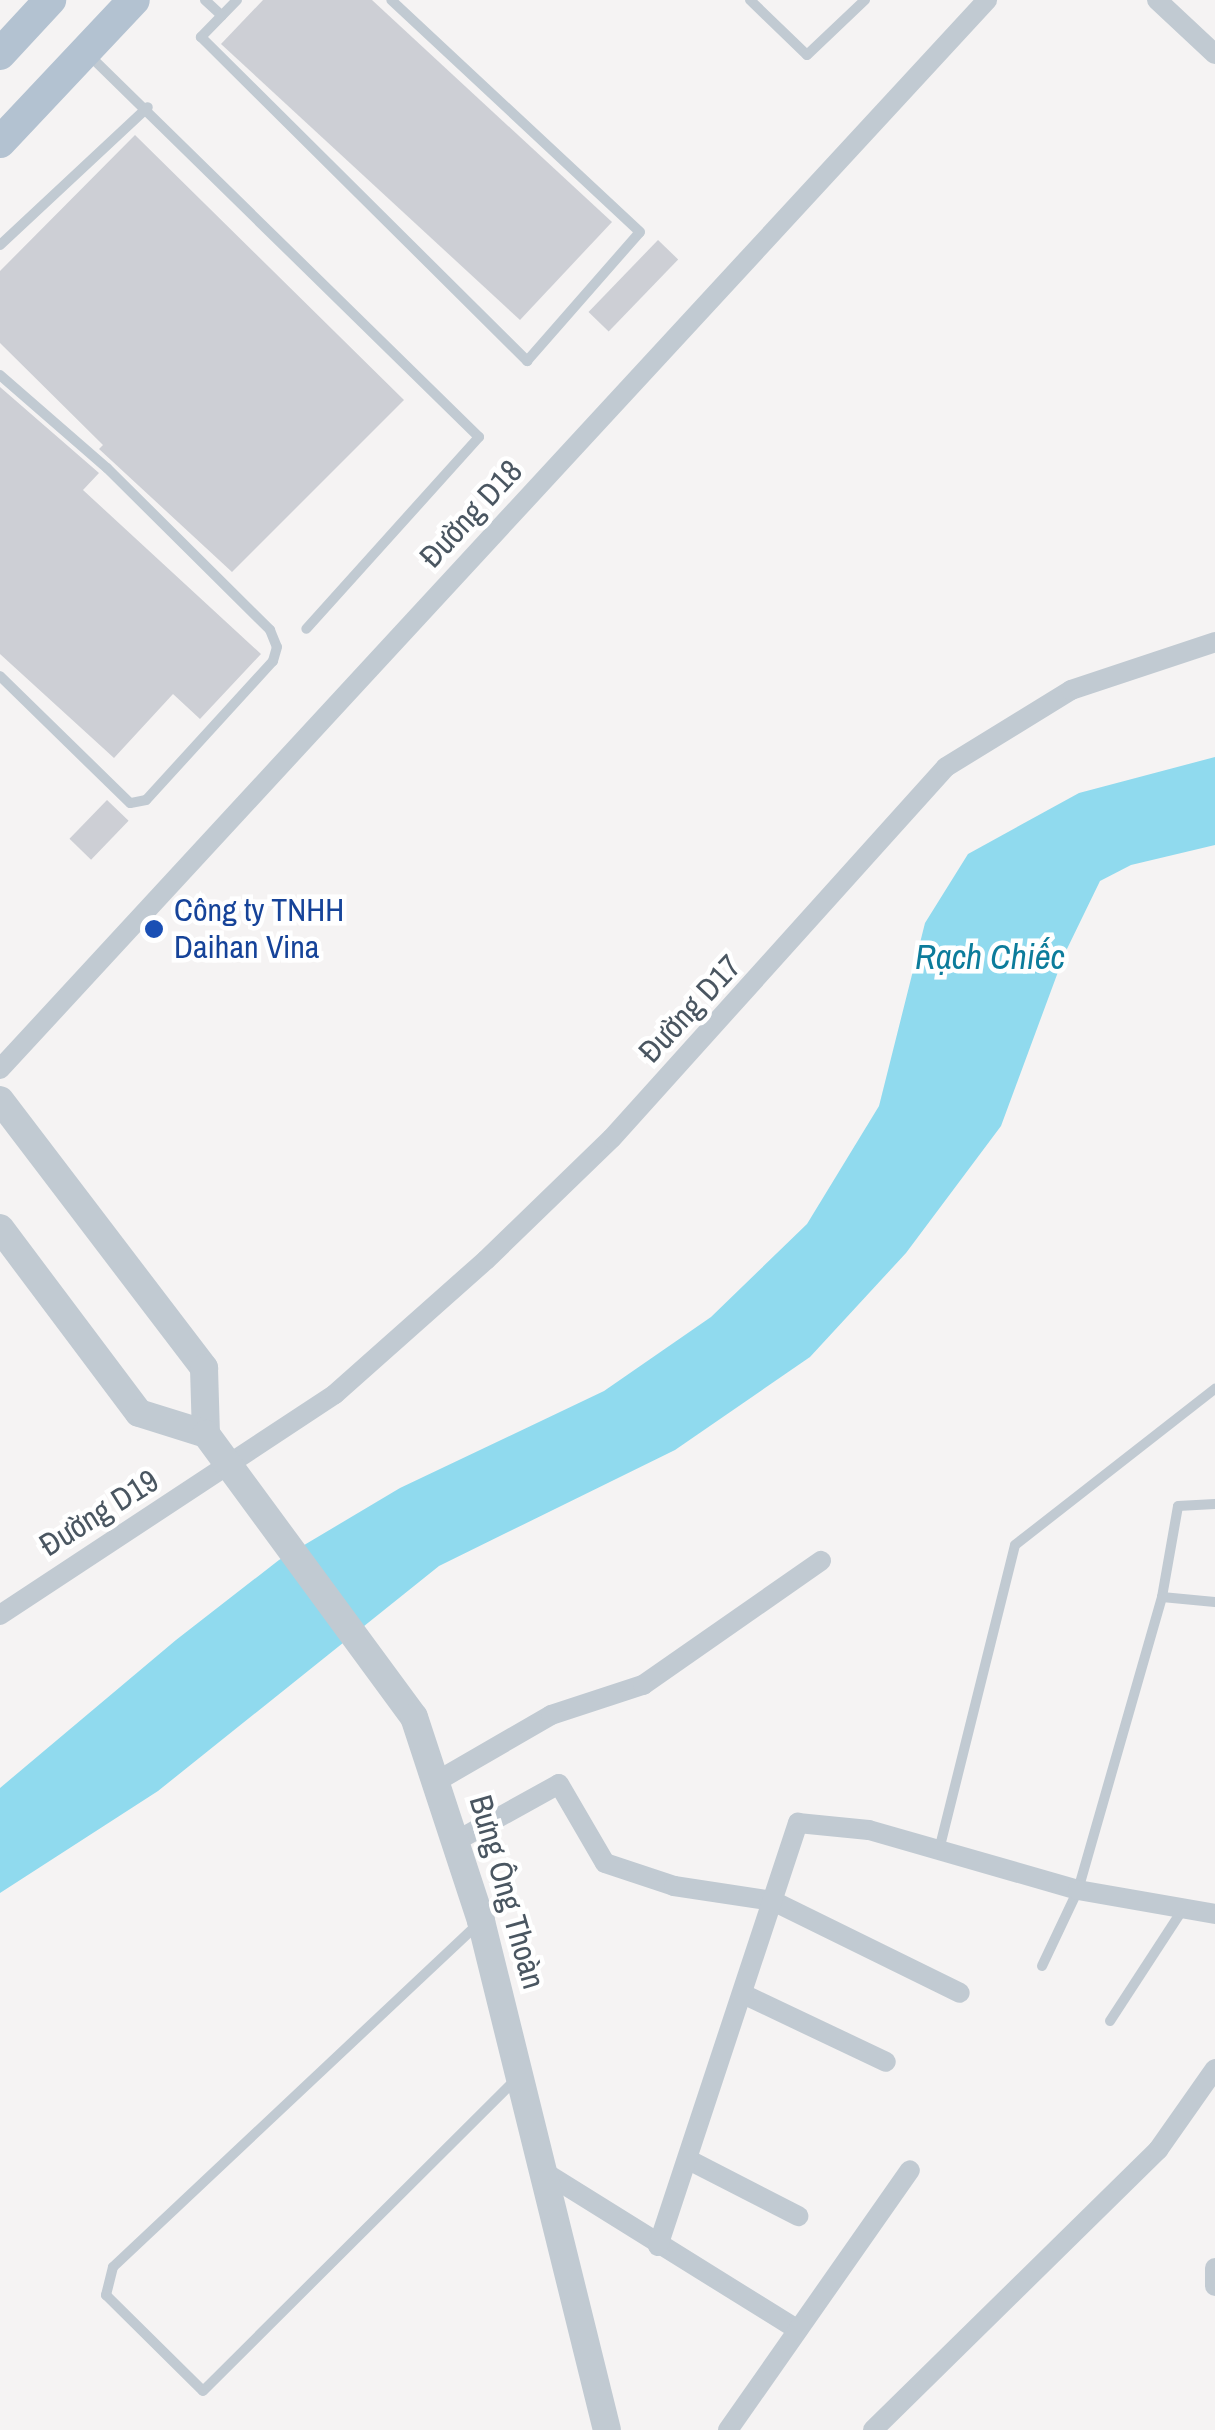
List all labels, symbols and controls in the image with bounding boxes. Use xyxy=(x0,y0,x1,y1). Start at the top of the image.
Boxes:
street label: Đường D18 xyxy=(412,452,530,576)
place label: Công ty TNHH Daihan Vina xyxy=(174,892,345,967)
marker: Công ty TNHH Daihan Vina xyxy=(143,918,165,940)
water label: Rạch Chiếc xyxy=(915,936,1065,978)
street label: Đường D17 xyxy=(631,947,749,1071)
street label: Đường D19 xyxy=(33,1462,165,1564)
street label: Bưng Ông Thoàn xyxy=(461,1791,553,1993)

